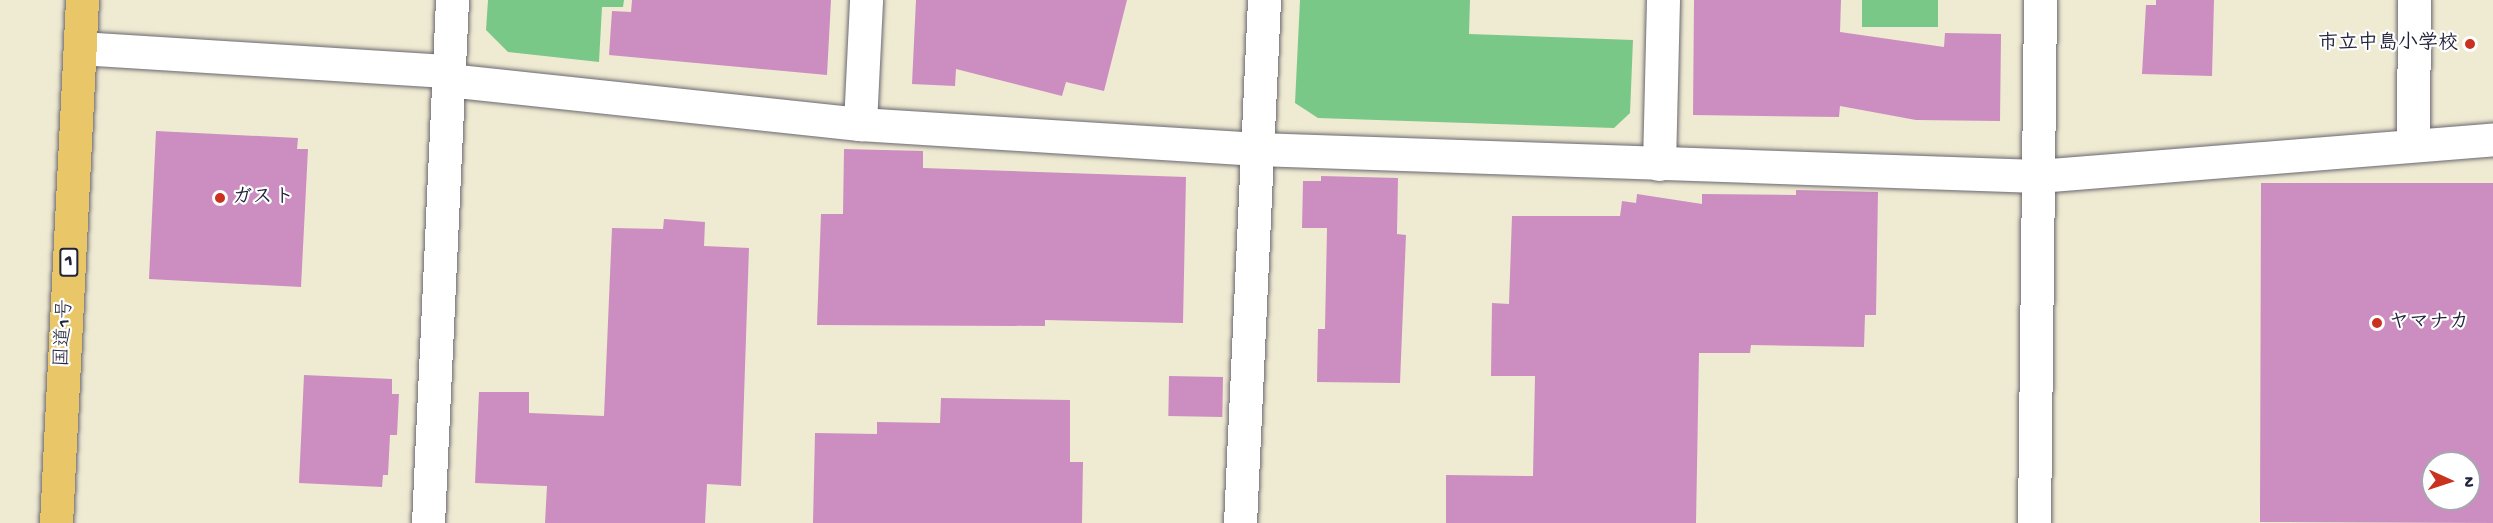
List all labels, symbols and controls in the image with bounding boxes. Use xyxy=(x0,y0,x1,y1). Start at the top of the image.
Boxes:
place label: 市立中島小学校 xyxy=(2318,32,2458,56)
marker: 市立中島小学校 xyxy=(2463,37,2477,51)
place label: ガスト xyxy=(232,186,292,210)
marker: ガスト xyxy=(213,191,227,205)
road number: 1 xyxy=(58,247,80,277)
street label: 国道1号 xyxy=(51,298,79,368)
place label: ヤマナカ xyxy=(2389,311,2469,335)
marker: ヤマナカ xyxy=(2370,316,2384,330)
north arrow xyxy=(2421,451,2481,511)
text: N xyxy=(2458,476,2477,488)

